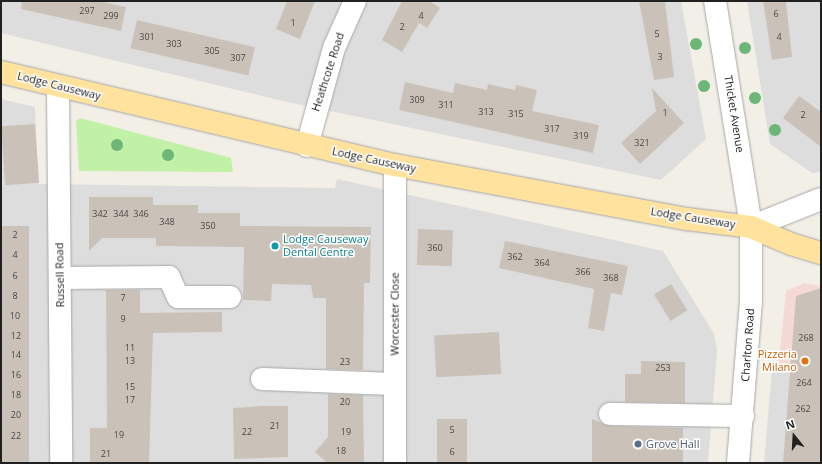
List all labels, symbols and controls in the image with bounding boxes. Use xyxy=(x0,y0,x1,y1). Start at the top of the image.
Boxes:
house number: 297 xyxy=(79,6,95,16)
house number: 6 xyxy=(773,9,779,19)
house number: 299 xyxy=(103,11,119,21)
house number: 4 xyxy=(418,11,424,21)
house number: 1 xyxy=(290,18,296,28)
house number: 2 xyxy=(399,22,405,32)
house number: 5 xyxy=(654,29,660,39)
street label: Heathcote Road xyxy=(309,31,347,113)
house number: 301 xyxy=(139,32,155,42)
house number: 4 xyxy=(776,32,782,42)
house number: 303 xyxy=(166,39,182,49)
house number: 305 xyxy=(204,46,220,56)
house number: 3 xyxy=(657,52,663,62)
house number: 307 xyxy=(230,53,246,63)
street label: Lodge Causeway xyxy=(16,69,102,103)
street label: Thicket Avenue xyxy=(721,75,747,153)
house number: 309 xyxy=(409,95,425,105)
house number: 311 xyxy=(438,100,454,110)
house number: 313 xyxy=(478,107,494,117)
house number: 1 xyxy=(662,108,668,118)
house number: 315 xyxy=(508,109,524,119)
house number: 2 xyxy=(800,110,806,120)
house number: 317 xyxy=(544,124,560,134)
house number: 319 xyxy=(573,131,589,141)
house number: 321 xyxy=(634,138,650,148)
street label: Lodge Causeway xyxy=(331,145,417,175)
street label: Lodge Causeway xyxy=(650,205,736,231)
house number: 342 xyxy=(92,209,108,219)
house number: 344 xyxy=(113,209,129,219)
house number: 346 xyxy=(133,209,149,219)
house number: 348 xyxy=(159,217,175,227)
house number: 350 xyxy=(200,221,216,231)
house number: 2 xyxy=(12,230,18,240)
place label: Lodge Causeway Dental Centre xyxy=(283,233,368,259)
marker: Lodge Causeway Dental Centre xyxy=(270,241,280,251)
street label: Russell Road xyxy=(53,242,67,308)
house number: 360 xyxy=(427,243,443,253)
house number: 4 xyxy=(12,250,18,260)
house number: 362 xyxy=(507,252,523,262)
house number: 364 xyxy=(534,258,550,268)
house number: 366 xyxy=(575,267,591,277)
house number: 6 xyxy=(12,271,18,281)
street label: Worcester Close xyxy=(388,272,402,356)
house number: 368 xyxy=(603,273,619,283)
house number: 8 xyxy=(12,291,18,301)
house number: 7 xyxy=(120,293,126,303)
street label: Charlton Road xyxy=(739,308,757,382)
house number: 10 xyxy=(10,311,20,321)
house number: 9 xyxy=(120,314,126,324)
house number: 12 xyxy=(11,331,21,341)
house number: 268 xyxy=(798,333,814,343)
house number: 11 xyxy=(125,343,135,353)
place label: Pizzeria Milano xyxy=(758,348,797,374)
house number: 14 xyxy=(11,350,21,360)
house number: 13 xyxy=(125,356,135,366)
marker: Pizzeria Milano xyxy=(800,356,810,366)
house number: 23 xyxy=(340,357,350,367)
house number: 253 xyxy=(655,363,671,373)
house number: 16 xyxy=(11,370,21,380)
house number: 264 xyxy=(796,378,812,388)
house number: 15 xyxy=(125,382,135,392)
house number: 18 xyxy=(11,390,21,400)
house number: 17 xyxy=(125,395,135,405)
house number: 20 xyxy=(340,397,350,407)
house number: 262 xyxy=(795,404,811,414)
house number: 20 xyxy=(11,410,21,420)
north arrow xyxy=(774,416,814,456)
text: N xyxy=(784,416,797,433)
house number: 21 xyxy=(270,421,280,431)
house number: 5 xyxy=(449,425,455,435)
house number: 22 xyxy=(242,427,252,437)
house number: 19 xyxy=(341,427,351,437)
house number: 19 xyxy=(114,430,124,440)
house number: 22 xyxy=(11,431,21,441)
place label: Grove Hall xyxy=(646,437,699,451)
marker: Grove Hall xyxy=(633,439,643,449)
house number: 18 xyxy=(336,446,346,456)
house number: 6 xyxy=(449,447,455,457)
house number: 21 xyxy=(101,449,111,459)

